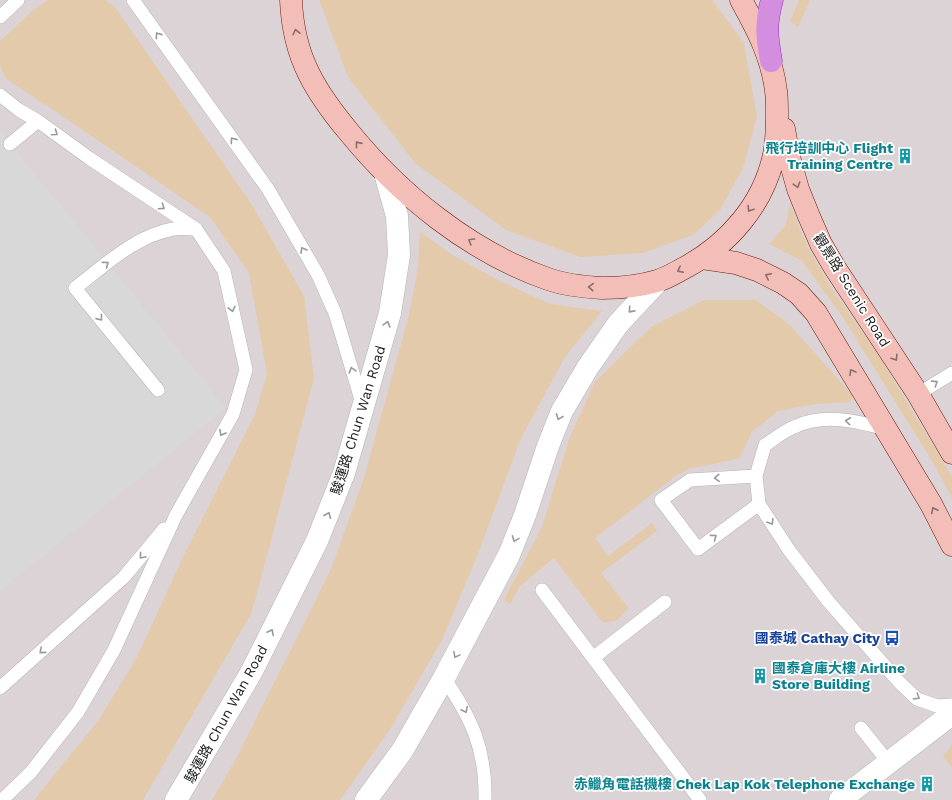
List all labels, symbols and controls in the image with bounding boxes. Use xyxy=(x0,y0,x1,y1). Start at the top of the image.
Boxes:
one-way arrow xyxy=(292,29,300,35)
one-way arrow xyxy=(156,32,163,39)
one-way arrow xyxy=(50,128,57,135)
one-way arrow xyxy=(231,138,238,145)
place label: 飛行培訓中心 Flight Training Centre xyxy=(765,140,893,172)
one-way arrow xyxy=(356,141,363,148)
building icon: 飛行培訓中心 Flight Training Centre xyxy=(896,147,914,165)
one-way arrow xyxy=(792,181,801,188)
one-way arrow xyxy=(158,202,165,210)
one-way arrow xyxy=(748,205,755,212)
street label: 觀景路 Scenic Road xyxy=(811,230,893,350)
one-way arrow xyxy=(468,238,475,245)
one-way arrow xyxy=(301,247,308,254)
one-way arrow xyxy=(102,262,109,269)
one-way arrow xyxy=(677,265,684,273)
one-way arrow xyxy=(765,273,773,281)
one-way arrow xyxy=(588,282,594,291)
one-way arrow xyxy=(629,305,636,312)
one-way arrow xyxy=(228,306,236,312)
one-way arrow xyxy=(95,313,102,320)
one-way arrow xyxy=(382,321,391,328)
street label: 駿運路 Chun Wan Road xyxy=(328,343,388,497)
one-way arrow xyxy=(890,354,897,361)
one-way arrow xyxy=(348,366,357,373)
one-way arrow xyxy=(849,369,857,376)
one-way arrow xyxy=(931,380,938,388)
one-way arrow xyxy=(556,414,564,421)
one-way arrow xyxy=(845,417,851,426)
one-way arrow xyxy=(219,429,227,436)
one-way arrow xyxy=(714,474,720,483)
one-way arrow xyxy=(931,507,939,514)
one-way arrow xyxy=(323,512,331,519)
one-way arrow xyxy=(766,518,773,525)
one-way arrow xyxy=(710,535,717,542)
one-way arrow xyxy=(512,536,520,543)
one-way arrow xyxy=(139,551,146,559)
one-way arrow xyxy=(267,629,274,636)
bus stop icon: 國泰城 Cathay City xyxy=(883,629,901,647)
place label: 國泰城 Cathay City xyxy=(755,630,880,646)
street label: 駿運路 Chun Wan Road xyxy=(181,642,271,786)
one-way arrow xyxy=(39,646,47,653)
one-way arrow xyxy=(453,651,461,658)
place label: 國泰倉庫大樓 Airline Store Building xyxy=(772,660,905,692)
building icon: 國泰倉庫大樓 Airline Store Building xyxy=(751,667,769,685)
one-way arrow xyxy=(912,692,919,699)
one-way arrow xyxy=(460,706,468,714)
building icon: 赤鱲角電話機樓 Chek Lap Kok Telephone Exchange xyxy=(918,775,936,793)
place label: 赤鱲角電話機樓 Chek Lap Kok Telephone Exchange xyxy=(574,776,915,792)

